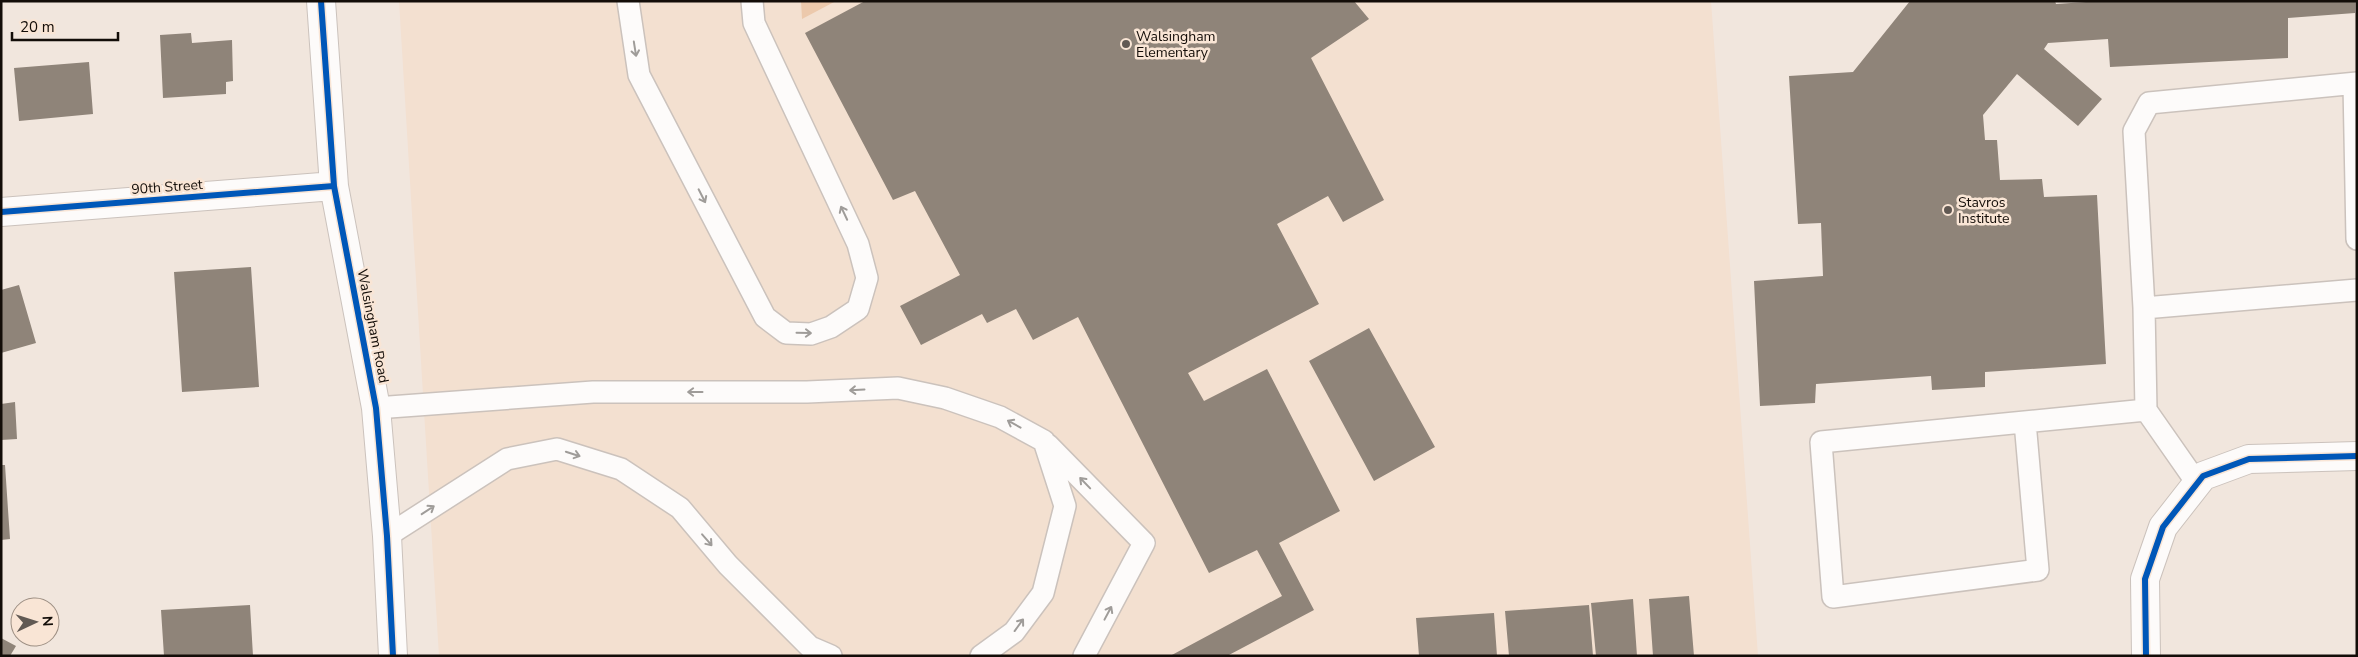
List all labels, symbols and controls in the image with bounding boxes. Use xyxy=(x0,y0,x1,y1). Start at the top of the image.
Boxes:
scale bar xyxy=(12,10,119,42)
text: 20 m xyxy=(20,17,55,37)
place label: Walsingham Elementary xyxy=(1136,27,1216,62)
marker: Walsingham Elementary xyxy=(1120,38,1132,50)
one-way arrow xyxy=(631,41,641,57)
street label: 90th Street xyxy=(131,175,203,199)
one-way arrow xyxy=(697,189,707,204)
place label: Stavros Institute xyxy=(1958,193,2009,228)
marker: Stavros Institute xyxy=(1942,204,1954,216)
one-way arrow xyxy=(839,206,848,221)
street label: Walsingham Road xyxy=(353,267,393,385)
one-way arrow xyxy=(795,328,811,338)
one-way arrow xyxy=(850,385,866,394)
one-way arrow xyxy=(687,387,704,397)
one-way arrow xyxy=(1007,419,1021,429)
one-way arrow xyxy=(565,450,580,459)
one-way arrow xyxy=(1079,477,1091,489)
one-way arrow xyxy=(420,505,434,515)
one-way arrow xyxy=(701,533,712,546)
north arrow xyxy=(10,597,60,647)
one-way arrow xyxy=(1103,606,1113,621)
text: N xyxy=(38,615,57,627)
one-way arrow xyxy=(1014,618,1024,632)

